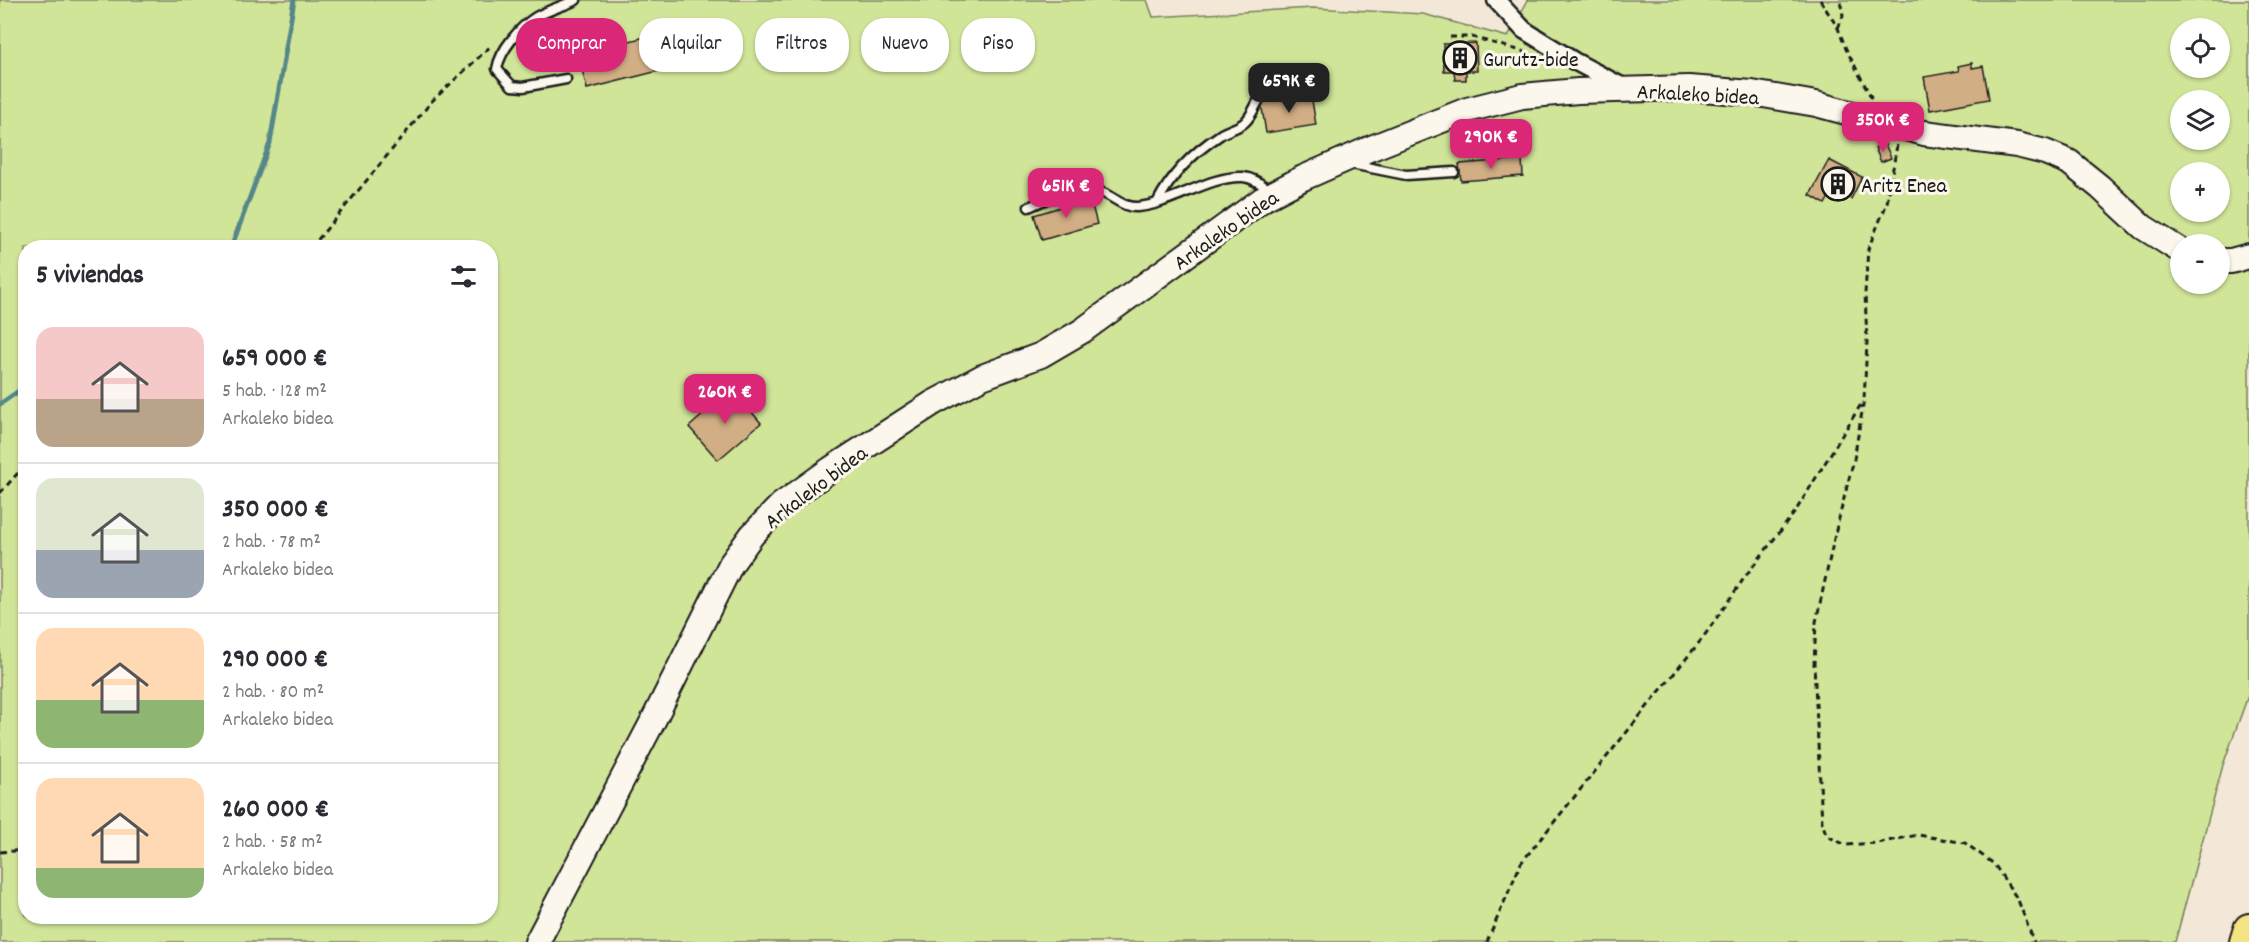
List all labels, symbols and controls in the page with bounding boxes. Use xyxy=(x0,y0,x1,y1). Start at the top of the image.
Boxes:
chip: Comprar xyxy=(516,18,627,72)
chip: Alquilar xyxy=(639,18,743,72)
chip: Filtros xyxy=(755,18,849,72)
chip: Nuevo xyxy=(861,18,949,72)
chip: Piso xyxy=(961,18,1035,72)
map controls xyxy=(2170,18,2230,294)
button: locate xyxy=(2170,18,2230,78)
building icon: Gurutz-bide xyxy=(1442,40,1478,76)
place label: Gurutz-bide xyxy=(1483,46,1579,77)
pin: 659K € xyxy=(1240,63,1338,114)
text: 659K € xyxy=(1262,68,1316,96)
street label: Arkaleko bidea xyxy=(1636,78,1760,115)
button: layers xyxy=(2170,90,2230,150)
pin: 350K € xyxy=(1834,102,1932,153)
text: 350K € xyxy=(1856,107,1910,135)
pin: 290K € xyxy=(1442,119,1540,170)
text: 290K € xyxy=(1464,124,1518,152)
button: + xyxy=(2170,162,2230,222)
building icon: Aritz Enea xyxy=(1820,166,1856,202)
pin: 651K € xyxy=(1017,168,1115,219)
place label: Aritz Enea xyxy=(1861,172,1948,203)
text: 651K € xyxy=(1042,173,1090,201)
street label: Arkaleko bidea xyxy=(1168,184,1286,280)
button: − xyxy=(2170,234,2230,294)
text: 5 viviendas xyxy=(36,258,144,295)
icon: filters xyxy=(447,260,480,293)
text: 659 000 € xyxy=(222,341,328,378)
icon: home xyxy=(84,351,156,423)
pin: 260K € xyxy=(676,374,774,425)
text: 5 hab. · 128 m² xyxy=(222,378,327,406)
text: 260K € xyxy=(698,379,752,407)
text: Arkaleko bidea xyxy=(222,406,333,434)
street label: Arkaleko bidea xyxy=(759,439,876,538)
text: 350 000 € xyxy=(222,492,329,529)
icon: home xyxy=(84,502,156,574)
text: 2 hab. · 78 m² xyxy=(222,529,321,557)
text: Arkaleko bidea xyxy=(222,557,333,585)
text: 290 000 € xyxy=(222,642,328,679)
icon: home xyxy=(84,652,156,724)
text: 2 hab. · 80 m² xyxy=(222,679,324,707)
text: Arkaleko bidea xyxy=(222,707,333,735)
text: 260 000 € xyxy=(222,792,329,829)
icon: home xyxy=(84,802,156,874)
text: 2 hab. · 58 m² xyxy=(222,829,322,857)
text: Arkaleko bidea xyxy=(222,857,333,885)

